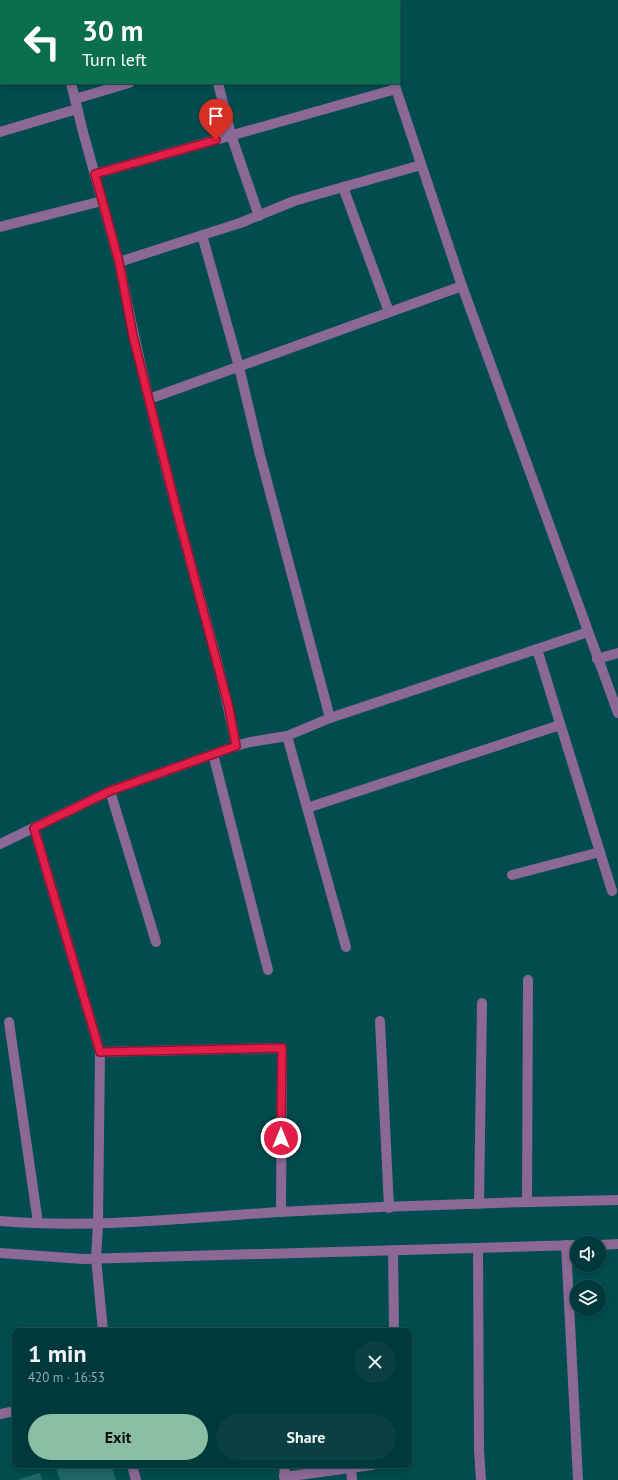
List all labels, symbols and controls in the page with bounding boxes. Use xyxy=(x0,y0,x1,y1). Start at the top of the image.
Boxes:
text: 30 m xyxy=(82,12,143,49)
icon: left xyxy=(16,16,68,68)
text: Turn left xyxy=(82,48,147,71)
pin xyxy=(199,99,233,140)
icon: arrive xyxy=(205,105,227,127)
position arrow xyxy=(260,1117,302,1159)
map controls xyxy=(570,1236,606,1316)
button: sound xyxy=(570,1236,606,1272)
button: layers xyxy=(570,1280,606,1316)
text: 1 min xyxy=(28,1338,87,1369)
button: close xyxy=(354,1341,396,1383)
text: 420 m · 16:53 xyxy=(28,1369,105,1386)
button: Exit xyxy=(28,1414,208,1460)
button: Share xyxy=(216,1414,396,1460)

